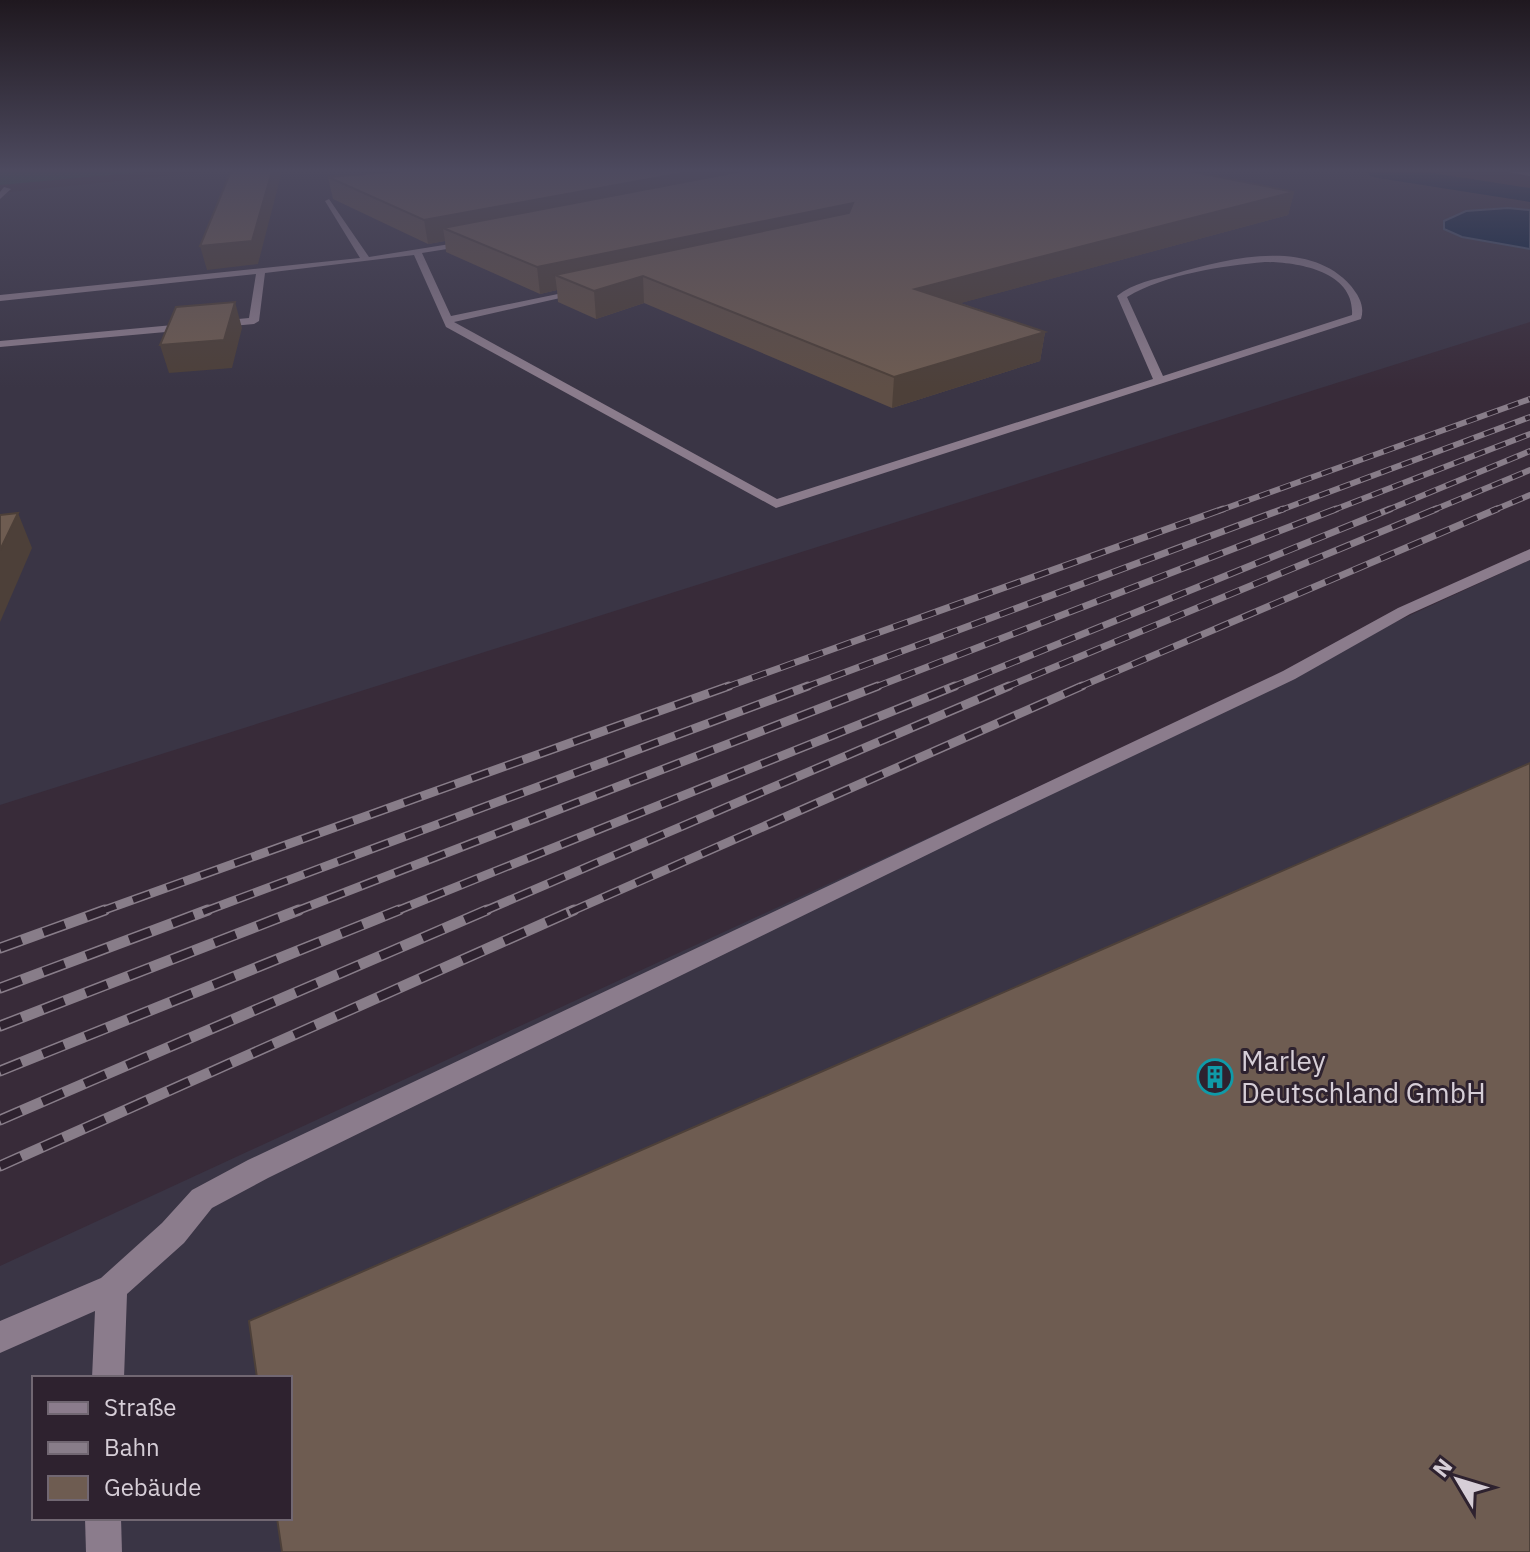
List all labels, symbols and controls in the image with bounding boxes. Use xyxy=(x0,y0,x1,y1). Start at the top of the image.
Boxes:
place label: Marley Deutschland GmbH xyxy=(1241,1042,1486,1111)
building icon: Marley Deutschland GmbH xyxy=(1196,1058,1234,1096)
legend xyxy=(32,1376,292,1520)
text: Straße xyxy=(104,1391,176,1423)
text: Bahn xyxy=(104,1431,160,1463)
north arrow xyxy=(1418,1440,1498,1520)
text: N xyxy=(1426,1452,1458,1483)
text: Gebäude xyxy=(104,1471,201,1503)

